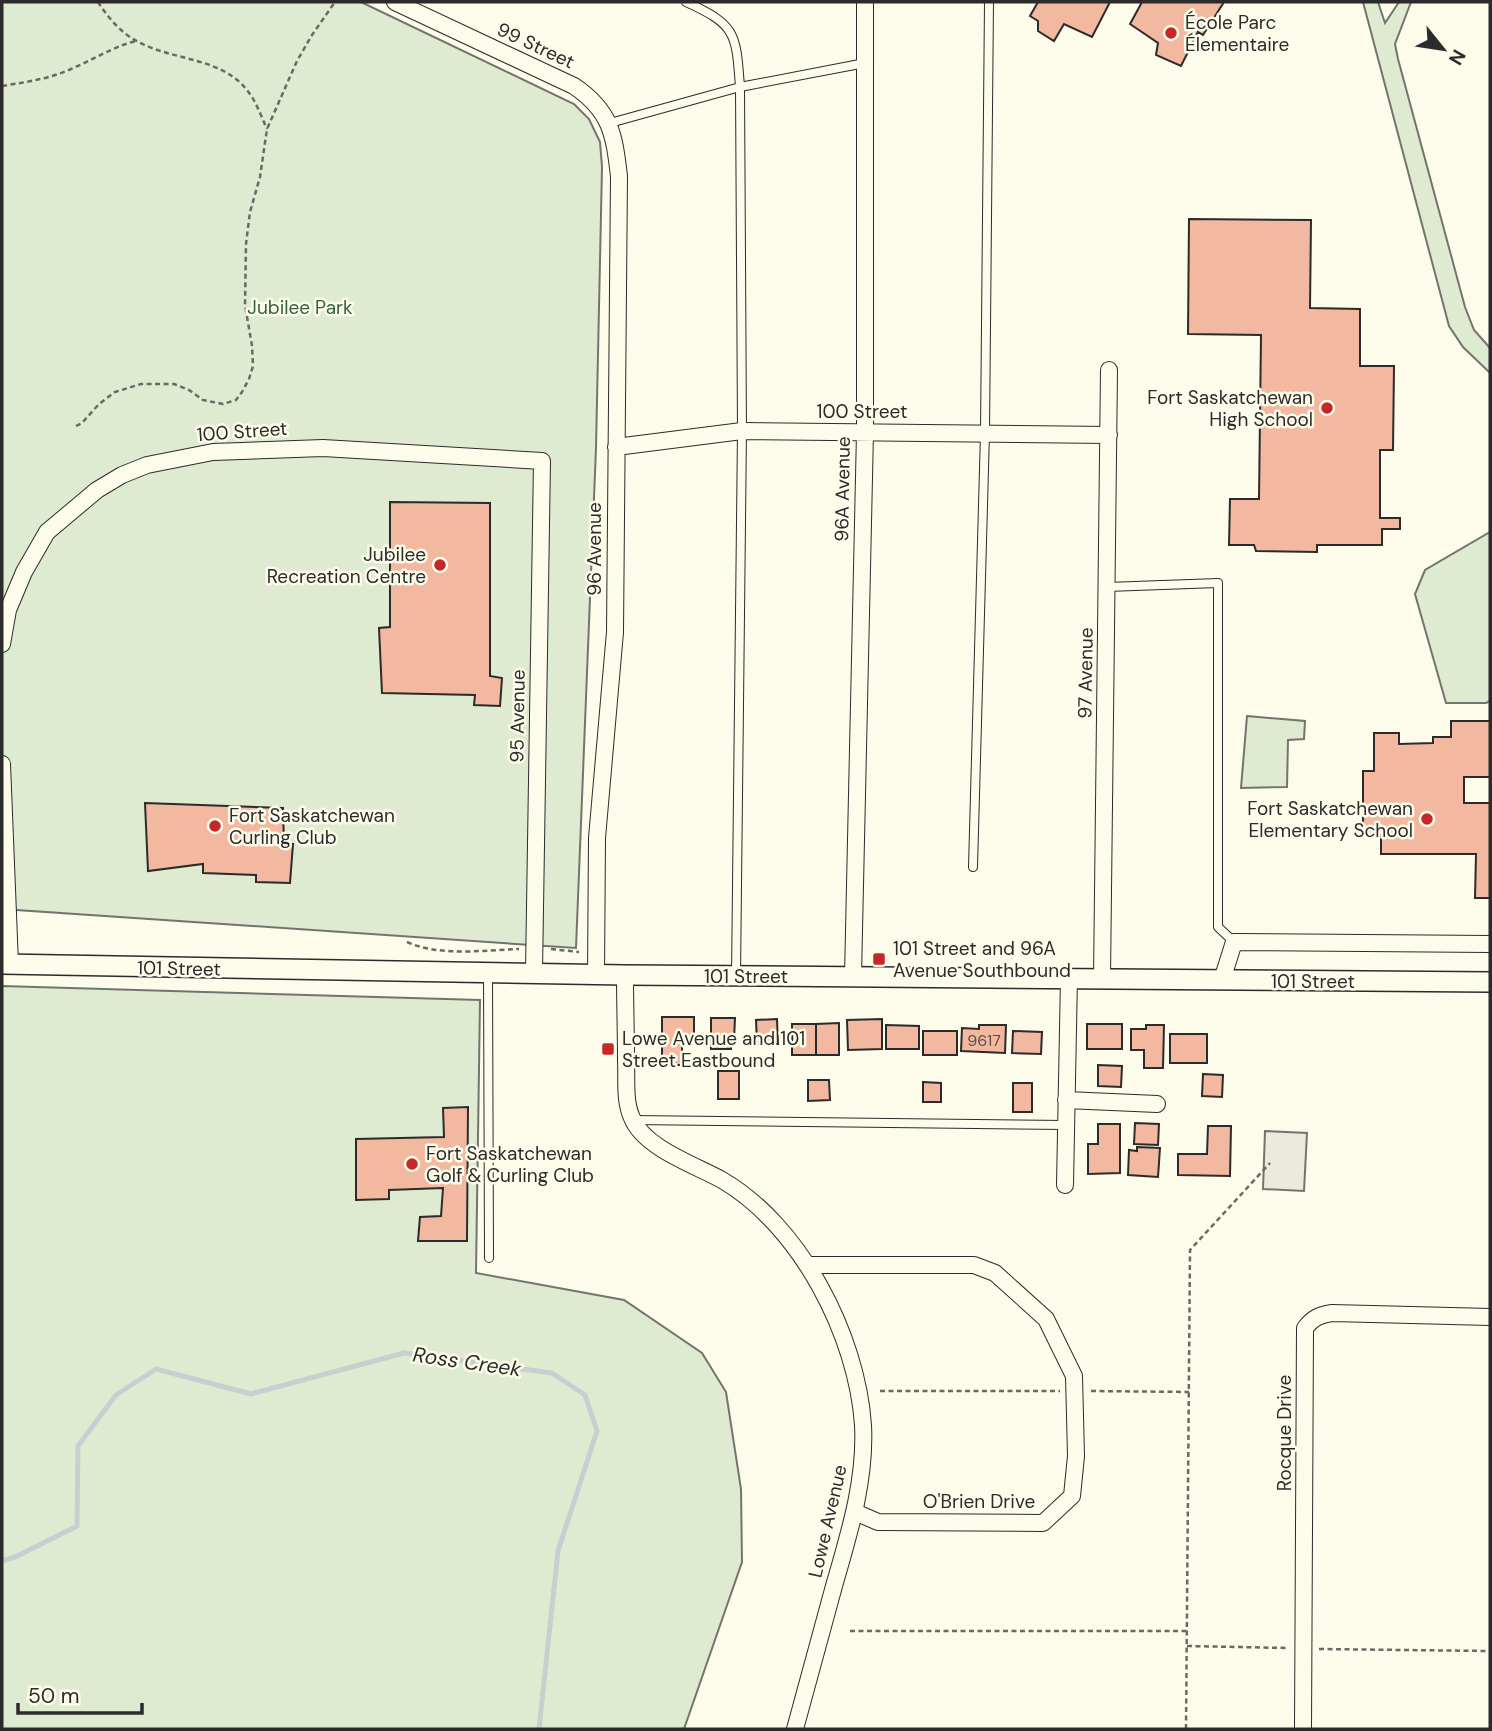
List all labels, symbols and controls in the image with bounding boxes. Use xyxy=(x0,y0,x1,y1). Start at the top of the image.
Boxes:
place label: École Parc Élementaire xyxy=(1185,10,1289,57)
north arrow xyxy=(1408,14,1478,84)
street label: 99 Street xyxy=(493,17,579,74)
marker: École Parc Élementaire xyxy=(1163,25,1179,41)
text: N xyxy=(1443,45,1472,70)
park label: Jubilee Park xyxy=(247,295,353,320)
place label: Fort Saskatchewan High School xyxy=(1147,385,1313,432)
street label: 100 Street xyxy=(817,399,907,424)
marker: Fort Saskatchewan High School xyxy=(1319,400,1335,416)
street label: 100 Street xyxy=(196,416,288,447)
street label: 96A Avenue xyxy=(829,436,856,542)
street label: 96 Avenue xyxy=(582,502,607,596)
place label: Jubilee Recreation Centre xyxy=(267,542,426,589)
marker: Jubilee Recreation Centre xyxy=(432,557,448,573)
street label: 97 Avenue xyxy=(1072,627,1099,719)
street label: 95 Avenue xyxy=(504,669,531,763)
place label: Fort Saskatchewan Elementary School xyxy=(1247,796,1413,843)
place label: Fort Saskatchewan Curling Club xyxy=(229,803,395,850)
marker: Fort Saskatchewan Elementary School xyxy=(1419,811,1435,827)
marker: Fort Saskatchewan Curling Club xyxy=(207,818,223,834)
place label: 101 Street and 96A Avenue Southbound xyxy=(893,936,1071,983)
marker: 101 Street and 96A Avenue Southbound xyxy=(871,951,887,967)
street label: 101 Street xyxy=(137,955,221,982)
street label: 101 Street xyxy=(704,964,788,989)
street label: 101 Street xyxy=(1271,969,1355,994)
place label: Lowe Avenue and 101 Street Eastbound xyxy=(622,1026,805,1073)
house number: 9617 xyxy=(967,1030,1001,1051)
marker: Lowe Avenue and 101 Street Eastbound xyxy=(600,1041,616,1057)
place label: Fort Saskatchewan Golf & Curling Club xyxy=(426,1141,594,1188)
marker: Fort Saskatchewan Golf & Curling Club xyxy=(404,1156,420,1172)
water label: Ross Creek xyxy=(411,1341,523,1383)
street label: Rocque Drive xyxy=(1272,1375,1297,1491)
street label: Lowe Avenue xyxy=(802,1462,853,1580)
street label: O'Brien Drive xyxy=(923,1489,1035,1514)
scale bar xyxy=(18,1672,142,1716)
text: 50 m xyxy=(28,1682,79,1710)

